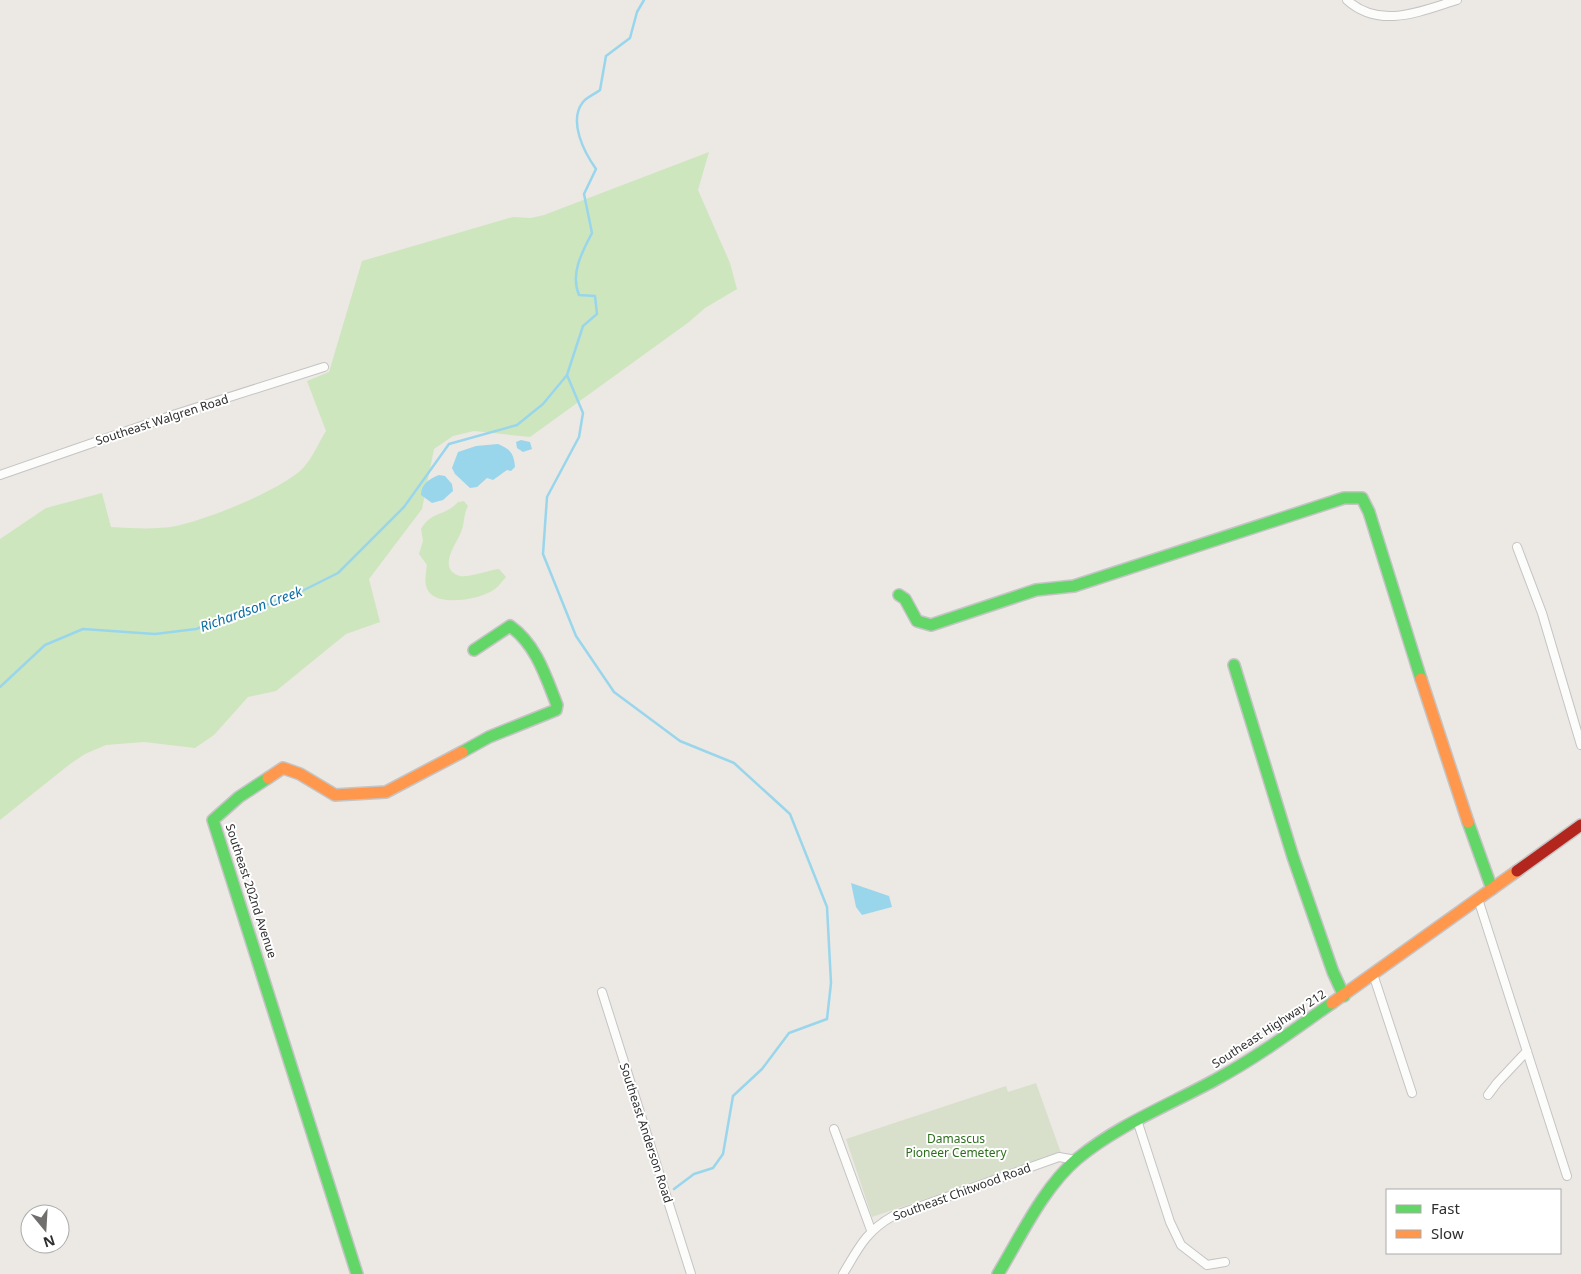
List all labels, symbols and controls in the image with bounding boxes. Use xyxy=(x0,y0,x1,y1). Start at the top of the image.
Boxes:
street label: Southeast Walgren Road xyxy=(93,390,230,449)
water label: Richardson Creek xyxy=(197,581,306,636)
street label: Southeast 202nd Avenue xyxy=(222,821,281,960)
street label: Southeast Highway 212 xyxy=(1209,985,1329,1072)
street label: Southeast Anderson Road xyxy=(616,1061,677,1205)
park label: Damascus Pioneer Cemetery xyxy=(905,1130,1007,1161)
street label: Southeast Chitwood Road xyxy=(891,1159,1033,1224)
legend xyxy=(1386,1189,1561,1254)
text: Fast xyxy=(1431,1198,1460,1218)
north arrow xyxy=(20,1204,70,1254)
text: Slow xyxy=(1431,1223,1464,1243)
text: N xyxy=(41,1231,58,1253)

